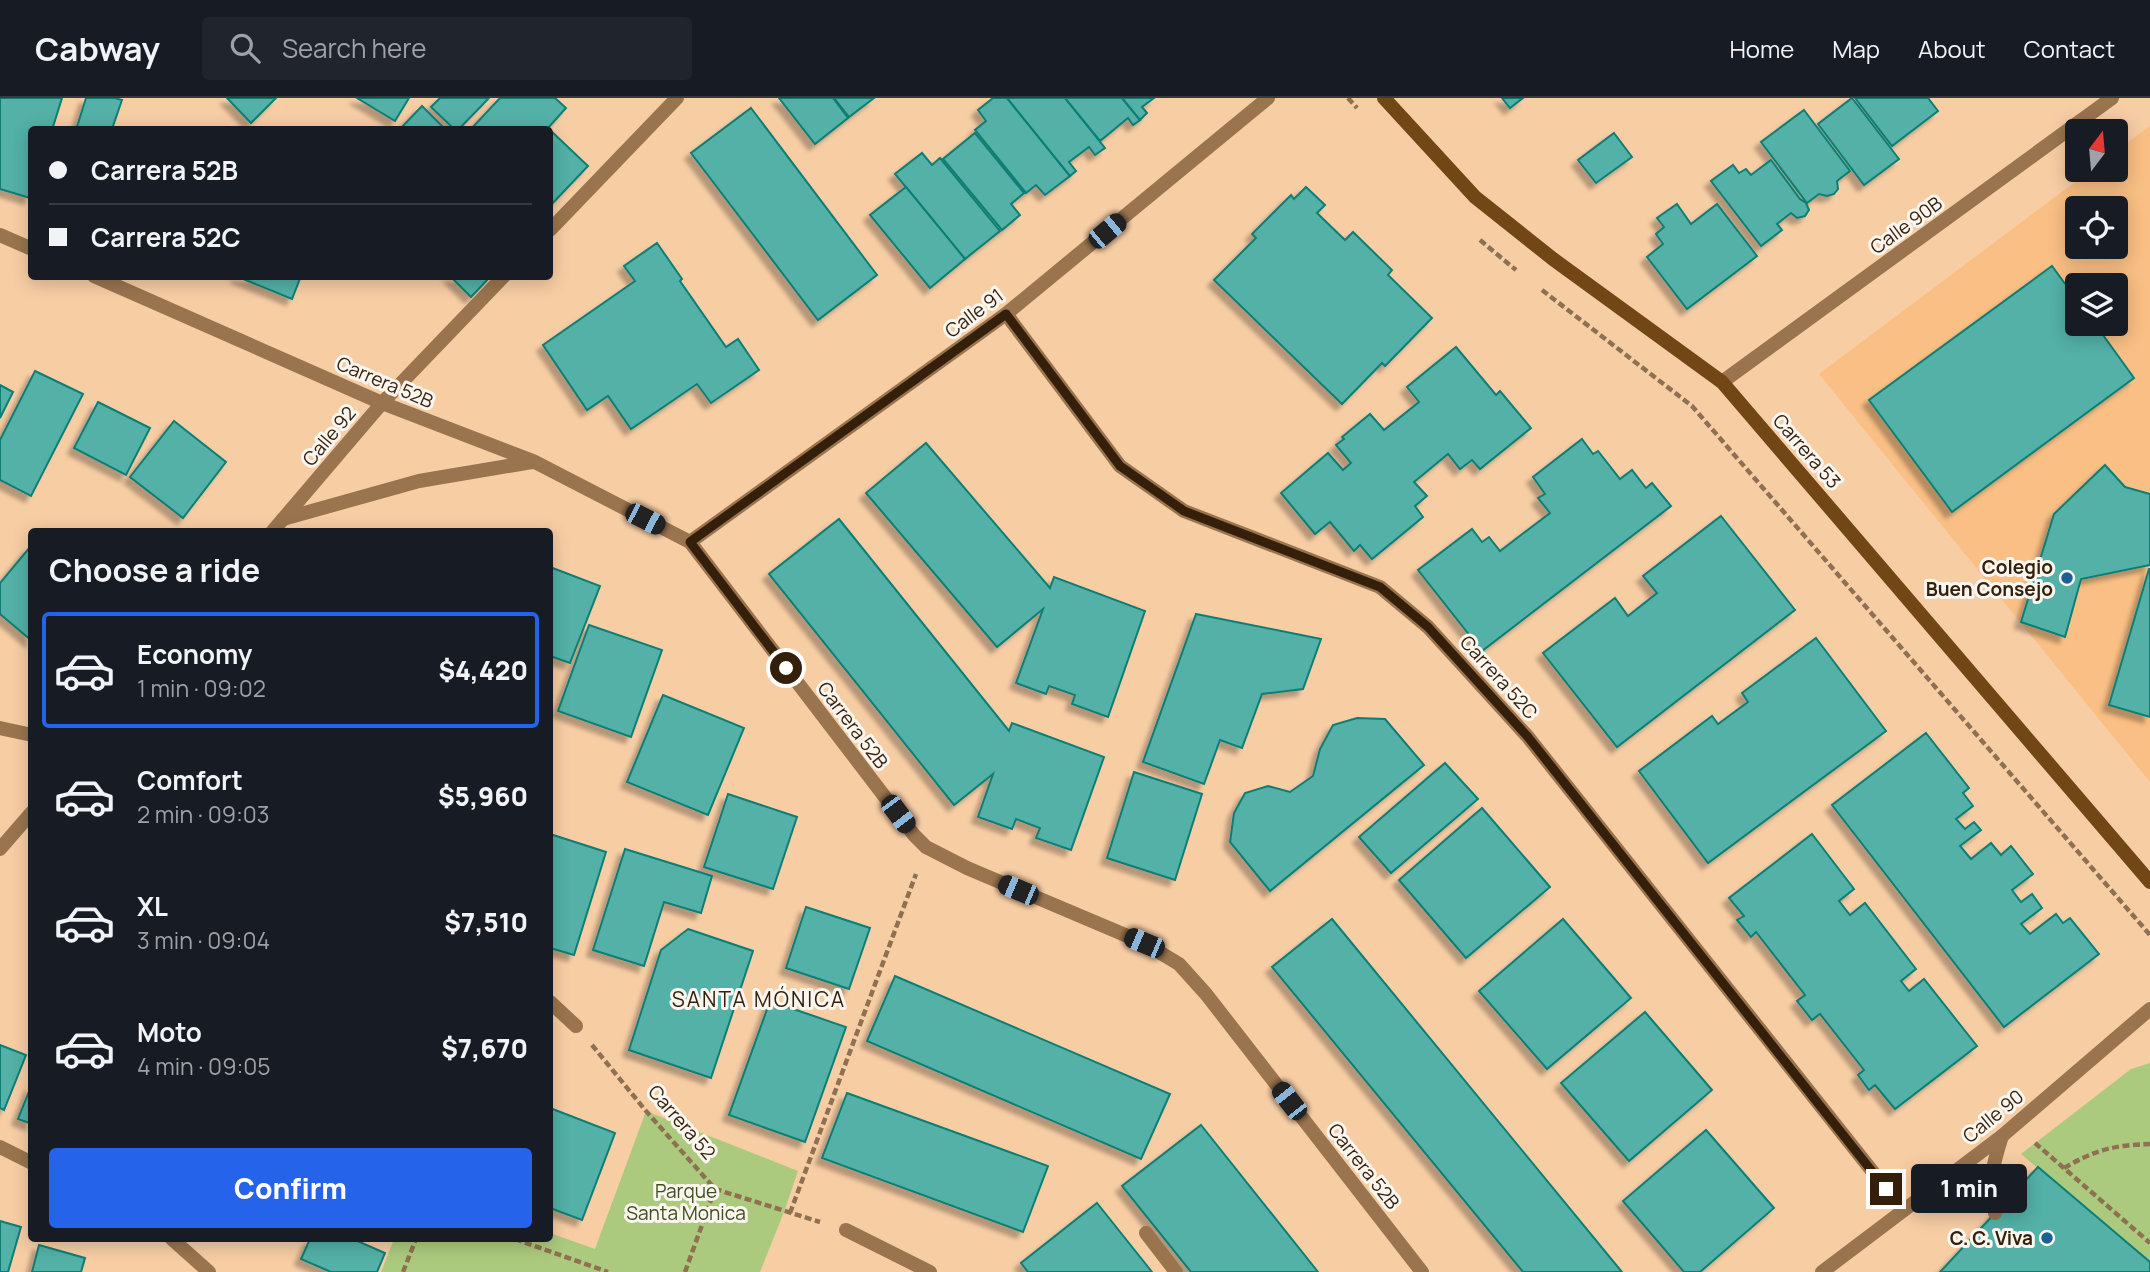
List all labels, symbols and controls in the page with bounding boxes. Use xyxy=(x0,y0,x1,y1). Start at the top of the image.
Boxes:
search box xyxy=(202,17,692,80)
text: Cabway xyxy=(35,26,160,71)
icon: search xyxy=(226,29,264,67)
text: Search here xyxy=(282,30,427,66)
text: Home xyxy=(1729,32,1794,65)
text: Map xyxy=(1832,32,1880,65)
text: About xyxy=(1918,32,1986,65)
text: Contact xyxy=(2024,32,2115,65)
north arrow xyxy=(2065,119,2128,182)
map controls xyxy=(2065,119,2128,336)
text: Carrera 52B xyxy=(91,152,238,188)
street label: Calle 90B xyxy=(1865,190,1947,260)
button: locate xyxy=(2065,196,2128,259)
car xyxy=(1085,209,1130,253)
text: Carrera 52C xyxy=(91,219,241,255)
button: layers xyxy=(2065,273,2128,336)
street label: Calle 91 xyxy=(939,282,1009,344)
street label: Carrera 52B xyxy=(333,350,438,414)
street label: Calle 92 xyxy=(296,401,362,471)
street label: Carrera 53 xyxy=(1767,408,1847,494)
car xyxy=(622,500,669,538)
text: Choose a ride xyxy=(49,548,260,592)
place label: Colegio Buen Consejo xyxy=(1926,554,2053,602)
marker: Colegio Buen Consejo xyxy=(2059,570,2075,586)
street label: Carrera 52C xyxy=(1454,629,1544,725)
text: Economy xyxy=(137,636,252,672)
icon: car xyxy=(53,639,116,702)
text: $4,420 xyxy=(438,652,528,688)
route start xyxy=(770,652,802,684)
text: 1 min · 09:02 xyxy=(137,672,266,704)
street label: Carrera 52B xyxy=(812,676,894,774)
text: Comfort xyxy=(137,762,243,798)
icon: car xyxy=(53,765,116,828)
text: $5,960 xyxy=(438,778,528,814)
car xyxy=(877,791,920,837)
text: 2 min · 09:03 xyxy=(137,798,270,830)
car xyxy=(995,872,1042,908)
text: XL xyxy=(137,888,168,924)
icon: car xyxy=(53,891,116,954)
text: $7,510 xyxy=(444,904,528,940)
text: 3 min · 09:04 xyxy=(137,924,270,956)
car xyxy=(1121,925,1168,961)
district label: SANTA MÓNICA xyxy=(672,985,846,1013)
text: Moto xyxy=(137,1014,202,1050)
icon: car xyxy=(53,1017,116,1080)
text: $7,670 xyxy=(441,1030,528,1066)
text: 4 min · 09:05 xyxy=(137,1050,271,1082)
car xyxy=(1268,1078,1311,1124)
street label: Carrera 52 xyxy=(642,1079,722,1165)
street label: Calle 90 xyxy=(1957,1083,2029,1149)
street label: Carrera 52B xyxy=(1322,1118,1406,1215)
button: Confirm xyxy=(49,1148,532,1228)
callout: 1 min xyxy=(1910,1164,2026,1214)
text: 1 min xyxy=(1940,1172,1998,1204)
route end xyxy=(1870,1173,1902,1205)
park label: Parque Santa Monica xyxy=(626,1178,746,1226)
place label: C. C. Viva xyxy=(1950,1225,2033,1251)
marker: C. C. Viva xyxy=(2039,1230,2055,1246)

